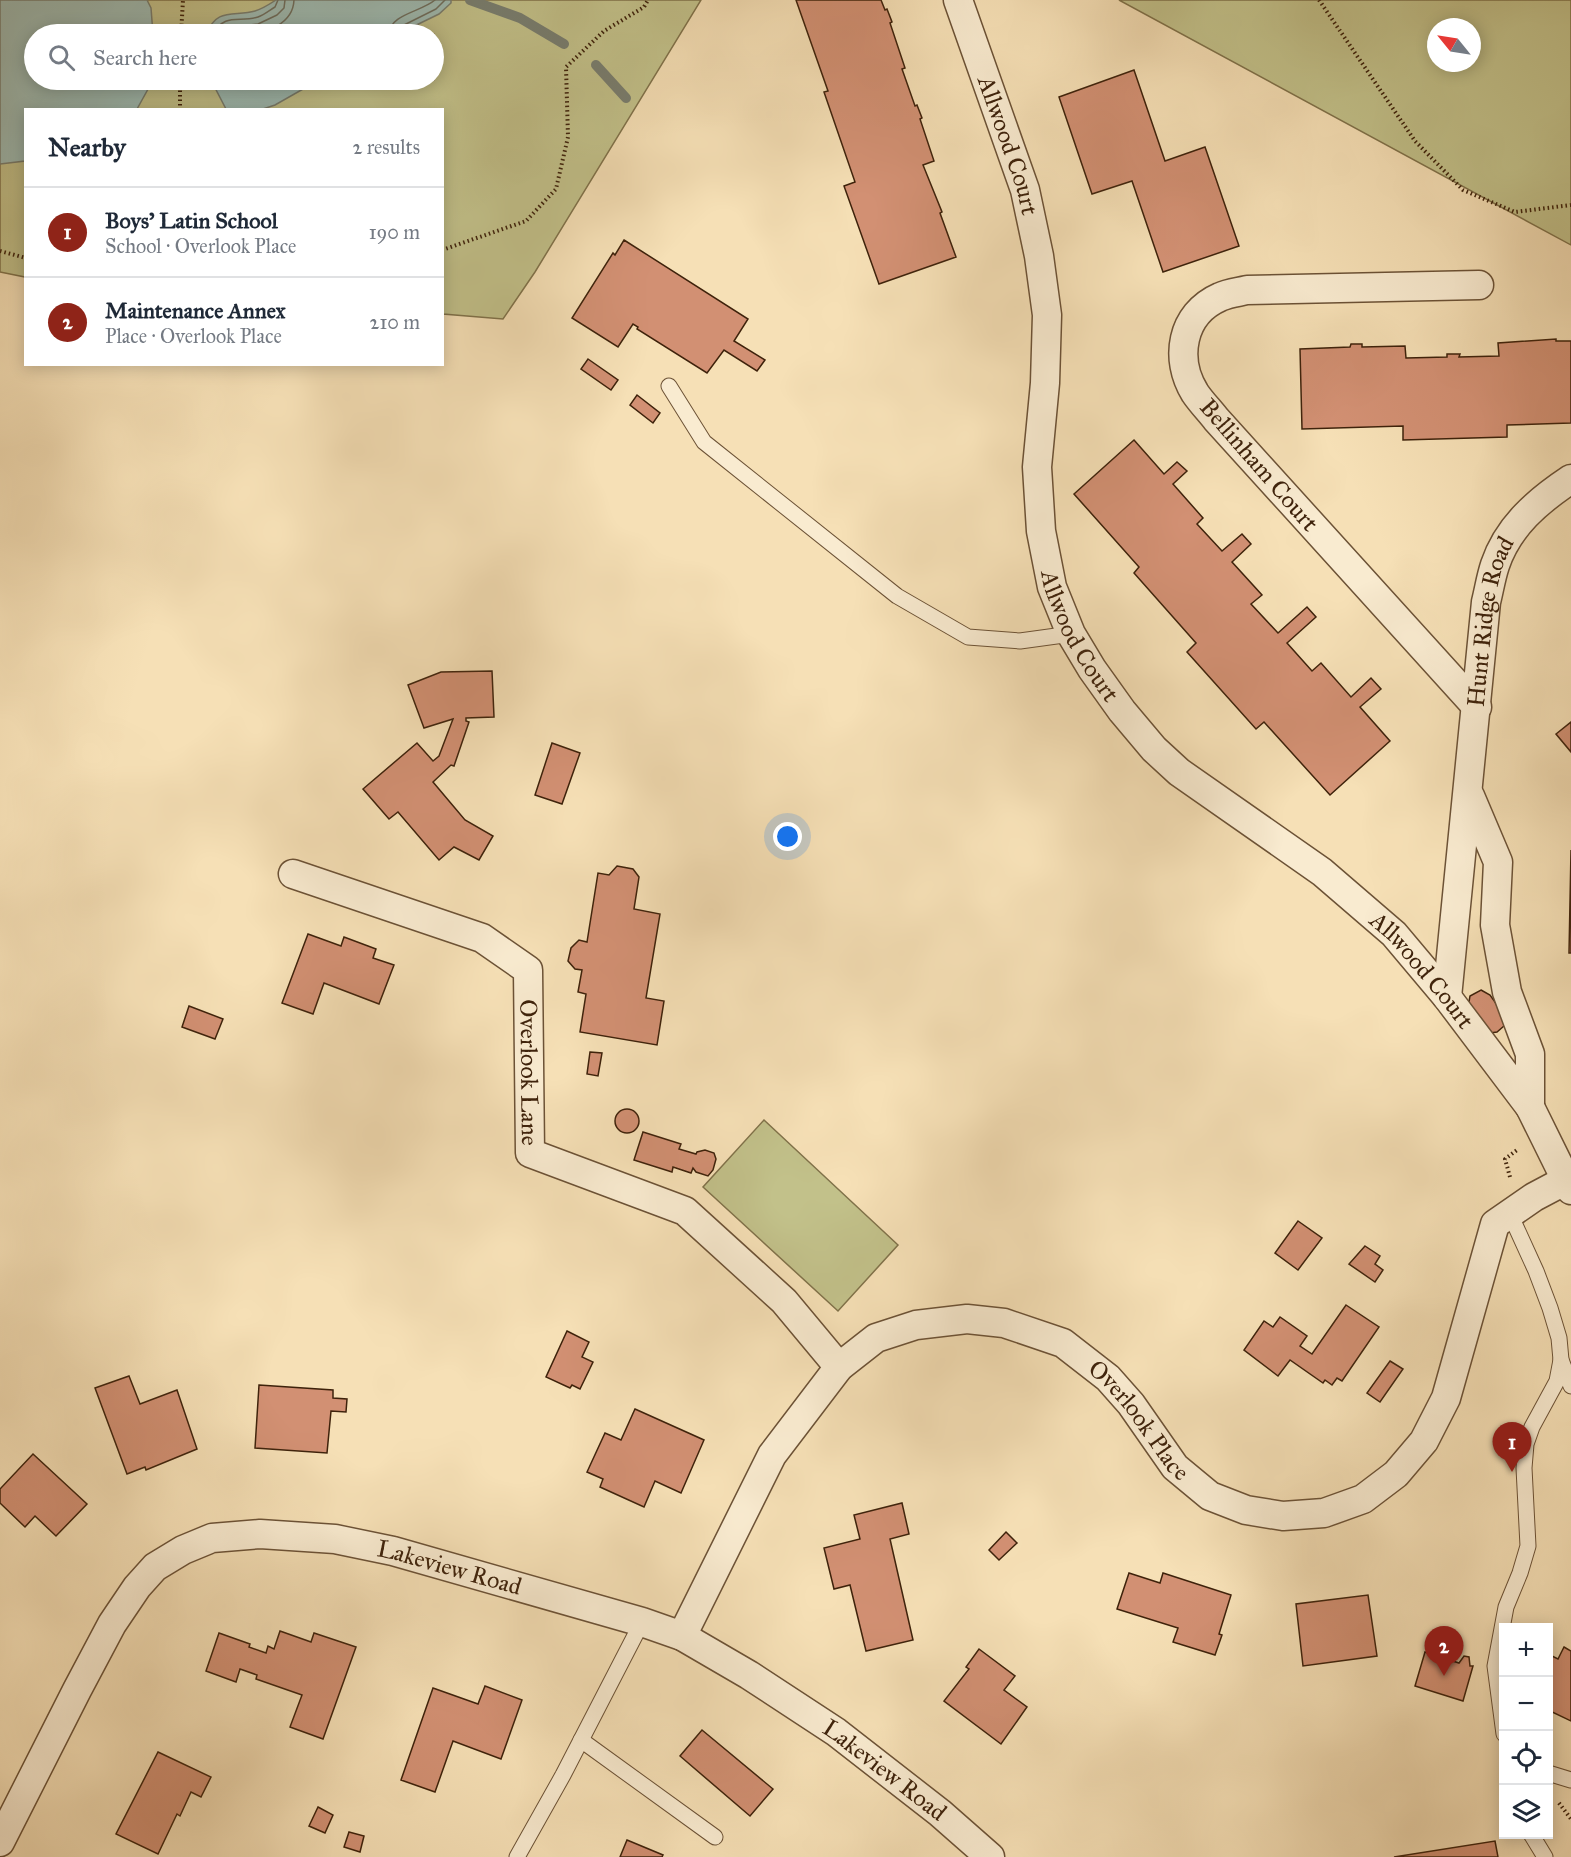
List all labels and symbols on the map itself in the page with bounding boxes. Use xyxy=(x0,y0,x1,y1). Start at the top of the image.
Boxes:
north arrow xyxy=(1427,18,1481,72)
street label: Allwood Court xyxy=(971,71,1045,218)
street label: Bellinham Court xyxy=(1193,392,1325,538)
street label: Hunt Ridge Road xyxy=(1461,531,1521,708)
street label: Allwood Court xyxy=(1034,567,1126,708)
your location xyxy=(773,822,802,851)
street label: Allwood Court xyxy=(1363,904,1481,1035)
street label: Overlook Lane xyxy=(513,999,545,1146)
street label: Overlook Place xyxy=(1082,1353,1195,1487)
pin: 1 xyxy=(1492,1422,1532,1472)
street label: Lakeview Road xyxy=(374,1533,525,1602)
pin: 2 xyxy=(1424,1626,1464,1676)
street label: Lakeview Road xyxy=(817,1713,953,1828)

